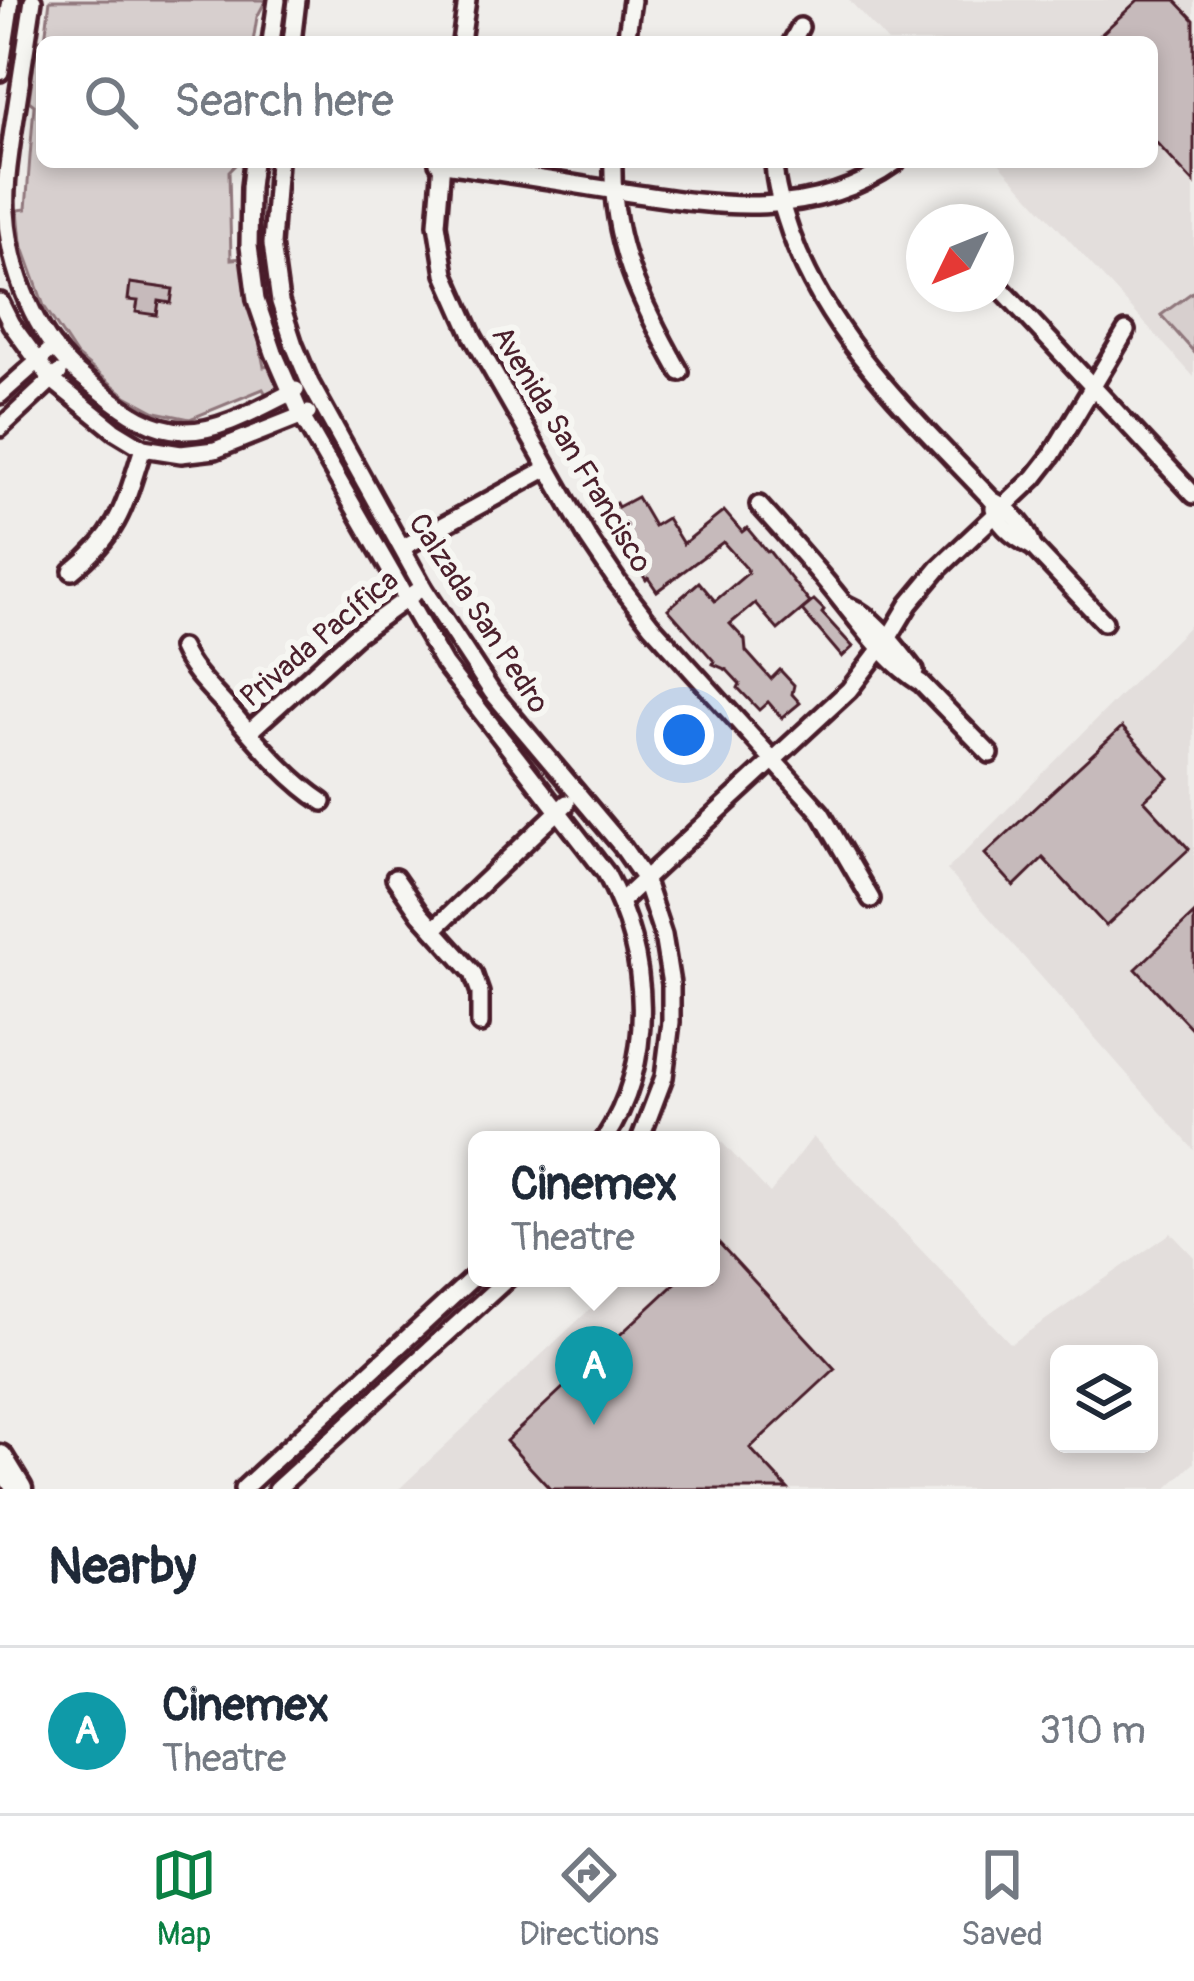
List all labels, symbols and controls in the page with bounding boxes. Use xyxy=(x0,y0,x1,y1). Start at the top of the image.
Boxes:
search box xyxy=(36,36,1158,168)
icon: search xyxy=(78,69,144,135)
text: Search here xyxy=(174,74,394,130)
north arrow xyxy=(906,204,1014,312)
street label: Avenida San Francisco xyxy=(483,319,660,579)
street label: Calzada San Pedro xyxy=(400,506,557,720)
street label: Privada Pacífica xyxy=(233,561,406,715)
your location xyxy=(654,705,714,765)
popup xyxy=(468,1131,720,1287)
text: Cinemex xyxy=(510,1157,678,1213)
text: Theatre xyxy=(510,1213,635,1262)
pin: A xyxy=(555,1326,633,1425)
map controls xyxy=(1050,1345,1158,1453)
button: layers xyxy=(1050,1345,1158,1453)
text: Nearby xyxy=(48,1535,196,1599)
text: Cinemex xyxy=(162,1678,329,1734)
text: A xyxy=(74,1706,100,1755)
text: 310 m xyxy=(1039,1706,1146,1755)
text: Theatre xyxy=(162,1734,286,1783)
tab: Map xyxy=(151,1842,217,1955)
tab: Directions xyxy=(519,1842,659,1955)
tab: Saved xyxy=(961,1842,1043,1955)

